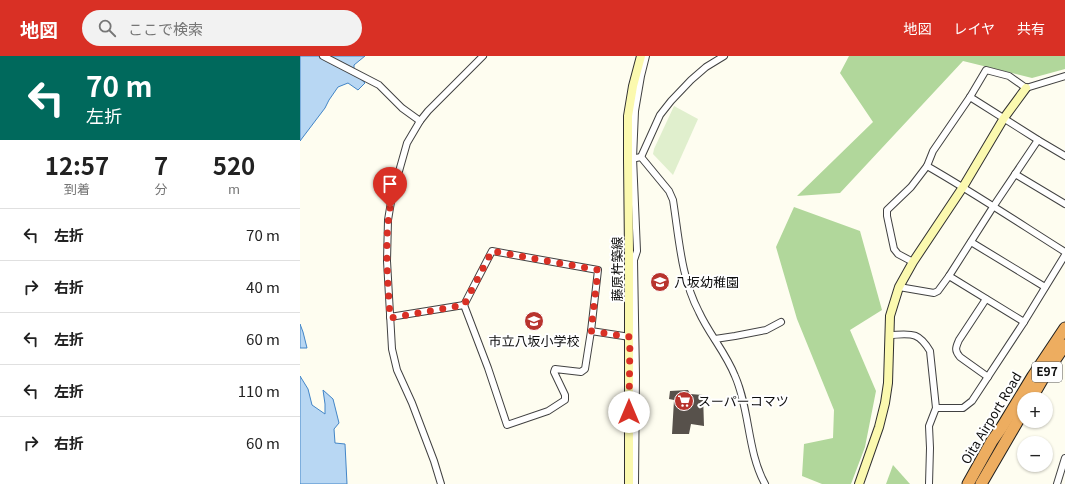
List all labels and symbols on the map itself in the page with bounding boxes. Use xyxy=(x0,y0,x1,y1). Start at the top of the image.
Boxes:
pin xyxy=(373,167,407,208)
street label: 藤原杵築線 xyxy=(607,236,626,302)
school or university icon: 八坂幼稚園 xyxy=(649,271,671,293)
place label: 八坂幼稚園 xyxy=(674,272,739,291)
school or university icon: 市立八坂小学校 xyxy=(523,310,545,332)
place label: 市立八坂小学校 xyxy=(488,331,580,350)
road number: E97 xyxy=(1032,362,1062,382)
street label: Oita Airport Road xyxy=(956,368,1026,467)
supermarket icon: スーパーコマツ xyxy=(673,390,695,412)
position arrow xyxy=(608,391,650,433)
place label: スーパーコマツ xyxy=(698,391,789,410)

